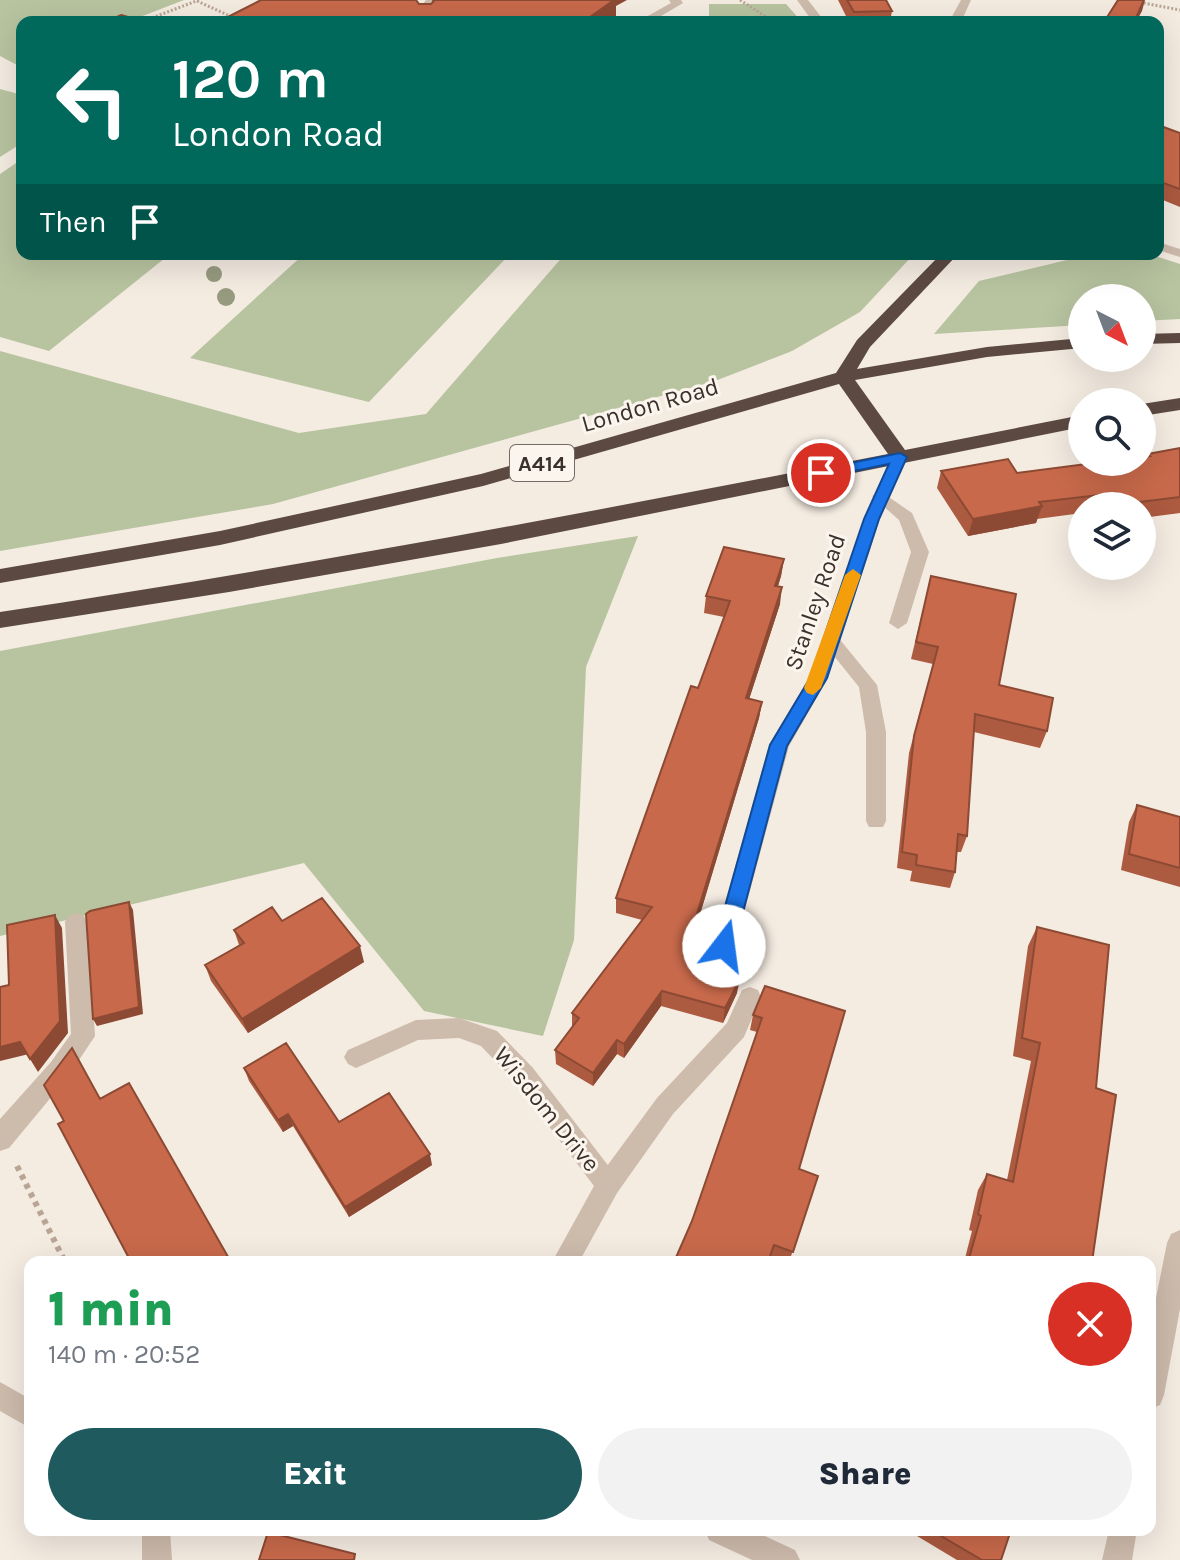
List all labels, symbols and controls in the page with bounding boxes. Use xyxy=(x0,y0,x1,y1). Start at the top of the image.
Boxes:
text: 120 m xyxy=(172,46,329,111)
icon: left xyxy=(40,48,144,152)
text: London Road xyxy=(172,113,384,155)
icon: arrive xyxy=(123,200,167,244)
text: Then xyxy=(40,204,107,240)
north arrow xyxy=(1068,284,1156,372)
map controls xyxy=(1068,284,1156,580)
street label: London Road xyxy=(578,372,722,438)
button: search xyxy=(1068,388,1156,476)
pin xyxy=(787,439,855,507)
road number: A414 xyxy=(510,445,574,481)
icon: arrive xyxy=(799,451,843,495)
button: layers xyxy=(1068,492,1156,580)
street label: Stanley Road xyxy=(779,530,851,674)
position arrow xyxy=(682,904,766,988)
street label: Wisdom Drive xyxy=(488,1041,606,1177)
text: 1 min xyxy=(48,1281,174,1337)
button: close xyxy=(1048,1282,1132,1366)
text: 140 m · 20:52 xyxy=(48,1339,200,1370)
button: Exit xyxy=(48,1428,582,1520)
button: Share xyxy=(598,1428,1132,1520)

